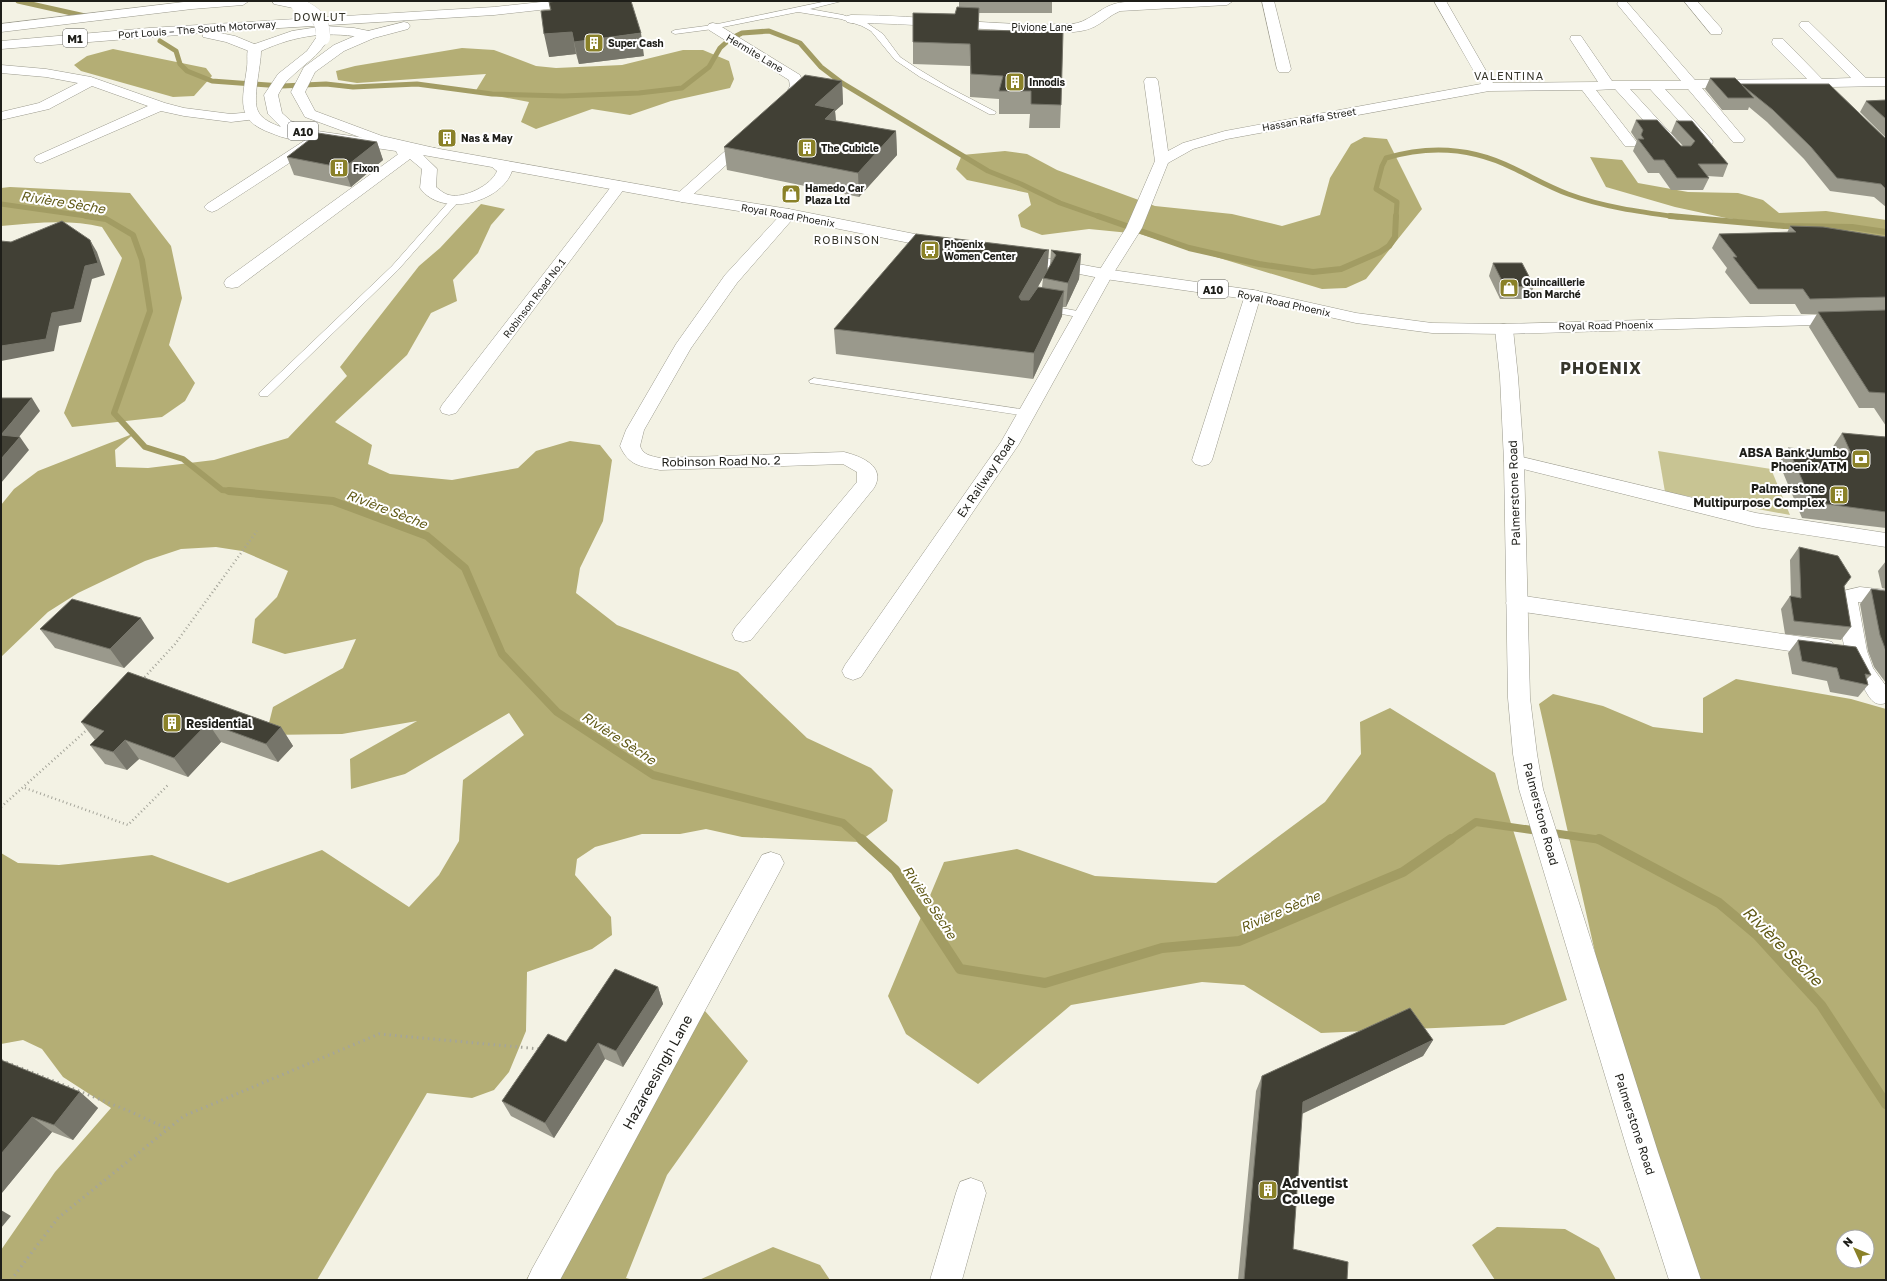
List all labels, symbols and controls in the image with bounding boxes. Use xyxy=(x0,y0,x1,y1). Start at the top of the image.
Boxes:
district label: DOWLUT xyxy=(293,10,347,23)
street label: Port Louis – The South Motorway xyxy=(118,17,277,41)
street label: Pivione Lane xyxy=(1011,21,1073,33)
road number: M1 xyxy=(63,29,87,47)
street label: Hermite Lane xyxy=(724,31,786,75)
building icon: Super Cash xyxy=(583,32,605,54)
place label: Super Cash xyxy=(608,37,664,49)
district label: VALENTINA xyxy=(1474,69,1544,82)
building icon: Innodis xyxy=(1004,71,1026,93)
place label: Innodis xyxy=(1029,76,1065,88)
street label: Hassan Raffa Street xyxy=(1261,105,1357,133)
road number: A10 xyxy=(288,122,318,140)
building icon: Nas & May xyxy=(436,127,458,149)
place label: Nas & May xyxy=(461,132,513,144)
building icon: The Cubicle xyxy=(796,137,818,159)
place label: The Cubicle xyxy=(821,142,879,154)
building icon: Fixon xyxy=(328,157,350,179)
place label: Fixon xyxy=(353,162,379,174)
place label: Hamedo Car Plaza Ltd xyxy=(805,182,865,206)
shop icon: Hamedo Car Plaza Ltd xyxy=(780,183,802,205)
water label: Rivière Sèche xyxy=(20,187,108,217)
street label: Royal Road Phoenix xyxy=(740,201,836,229)
district label: ROBINSON xyxy=(814,233,880,246)
place label: Phoenix Women Center xyxy=(944,238,1016,262)
bus stop icon: Phoenix Women Center xyxy=(919,239,941,261)
street label: Robinson Road No.1 xyxy=(500,256,568,340)
place label: Quincaillerie Bon Marché xyxy=(1523,276,1585,300)
shop icon: Quincaillerie Bon Marché xyxy=(1498,277,1520,299)
road number: A10 xyxy=(1198,280,1228,298)
street label: Royal Road Phoenix xyxy=(1236,287,1332,319)
street label: Royal Road Phoenix xyxy=(1558,318,1654,332)
district label: PHOENIX xyxy=(1560,358,1642,378)
street label: Ex Railway Road xyxy=(954,434,1018,520)
street label: Palmerstone Road xyxy=(1505,440,1523,546)
place label: ABSA Bank Jumbo Phoenix ATM xyxy=(1739,445,1847,474)
bank icon: ABSA Bank Jumbo Phoenix ATM xyxy=(1850,448,1872,470)
street label: Robinson Road No. 2 xyxy=(661,452,781,470)
place label: Palmerstone Multipurpose Complex xyxy=(1693,481,1825,510)
building icon: Palmerstone Multipurpose Complex xyxy=(1828,484,1850,506)
water label: Rivière Sèche xyxy=(345,486,431,532)
water label: Rivière Sèche xyxy=(579,708,660,769)
building icon: Residential xyxy=(161,712,183,734)
place label: Residential xyxy=(186,716,252,731)
street label: Palmerstone Road xyxy=(1520,761,1562,867)
water label: Rivière Sèche xyxy=(900,862,961,943)
water label: Rivière Sèche xyxy=(1238,886,1324,935)
water label: Rivière Sèche xyxy=(1739,902,1828,991)
street label: Hazareesingh Lane xyxy=(618,1012,696,1132)
street label: Palmerstone Road xyxy=(1612,1071,1658,1177)
place label: Adventist College xyxy=(1282,1174,1348,1207)
building icon: Adventist College xyxy=(1257,1179,1279,1201)
north arrow xyxy=(1835,1229,1875,1269)
text: N xyxy=(1840,1234,1855,1249)

